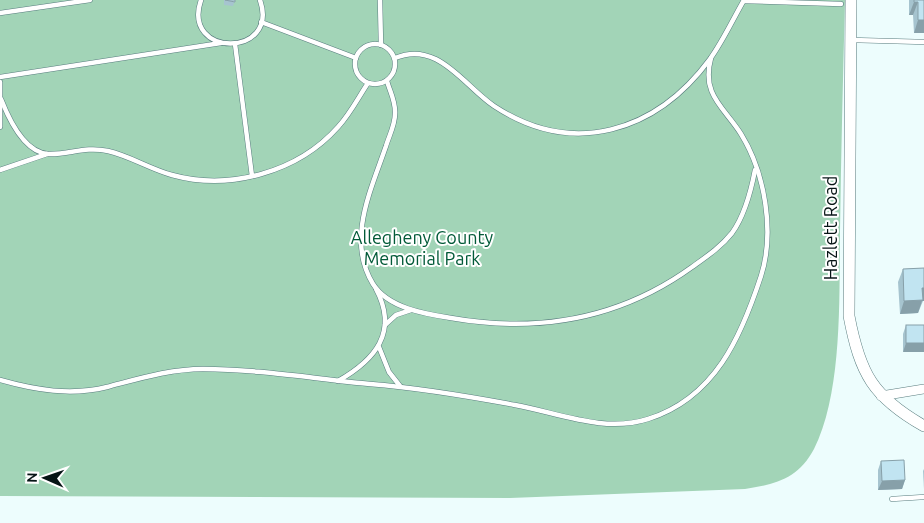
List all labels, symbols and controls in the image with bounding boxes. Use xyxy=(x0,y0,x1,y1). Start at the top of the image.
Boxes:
street label: Hazlett Road xyxy=(820,176,840,280)
park label: Allegheny County Memorial Park xyxy=(351,227,494,268)
north arrow xyxy=(20,453,70,503)
text: N xyxy=(24,472,40,483)

